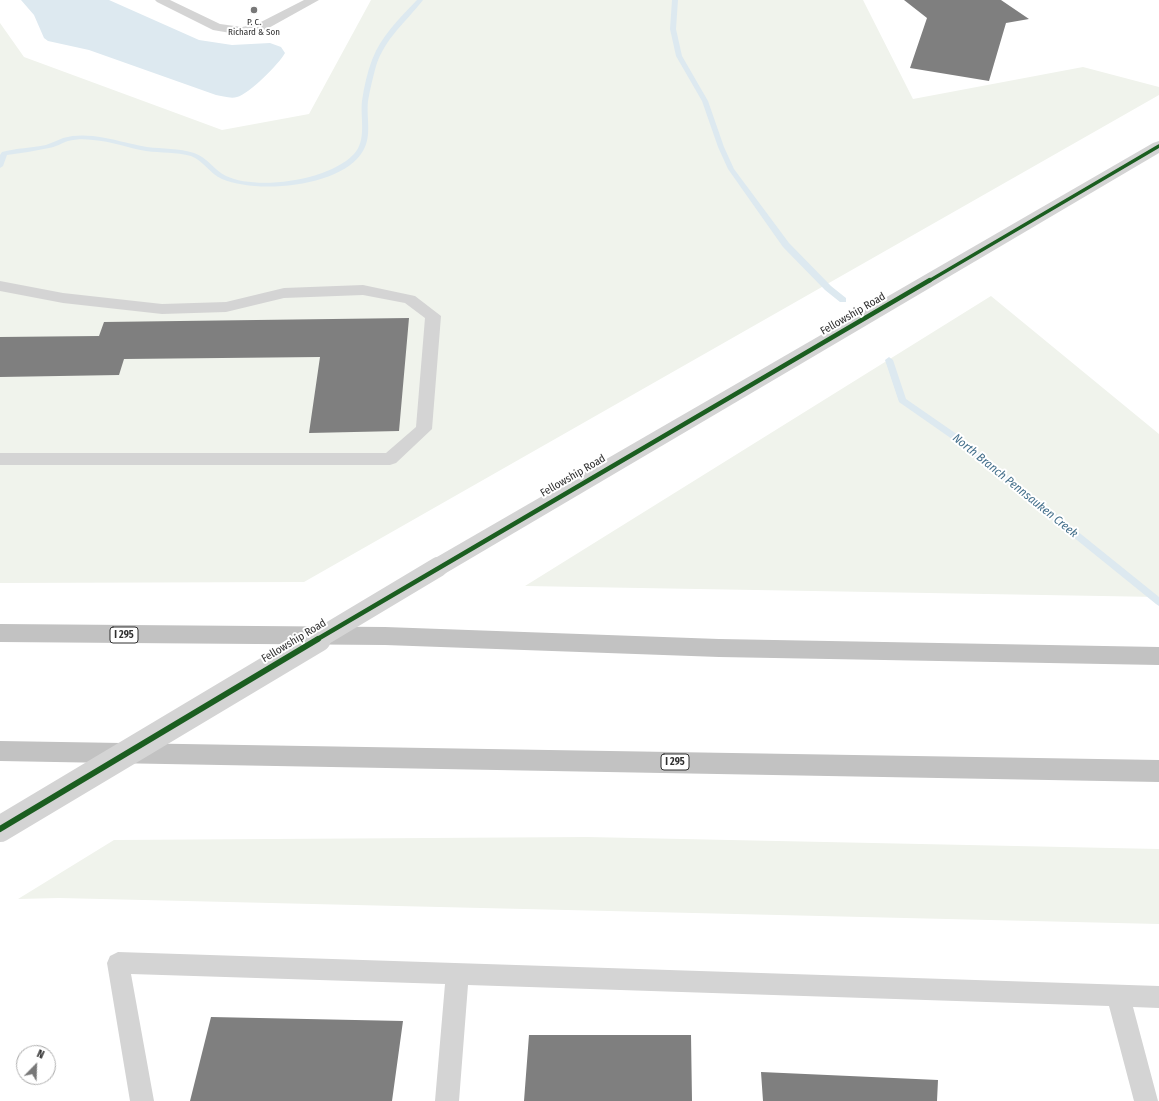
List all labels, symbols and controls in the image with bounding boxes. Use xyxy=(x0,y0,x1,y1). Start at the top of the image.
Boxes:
marker: P. C. Richard & Son xyxy=(249,5,259,15)
place label: P. C. Richard & Son xyxy=(228,17,280,38)
street label: Fellowship Road xyxy=(818,290,888,338)
water label: North Branch Pennsauken Creek xyxy=(950,431,1080,541)
street label: Fellowship Road xyxy=(538,452,608,500)
street label: Fellowship Road xyxy=(259,617,329,665)
road number: I 295 xyxy=(110,627,138,643)
road number: I 295 xyxy=(661,754,689,770)
north arrow xyxy=(16,1045,56,1085)
text: N xyxy=(35,1047,46,1062)

